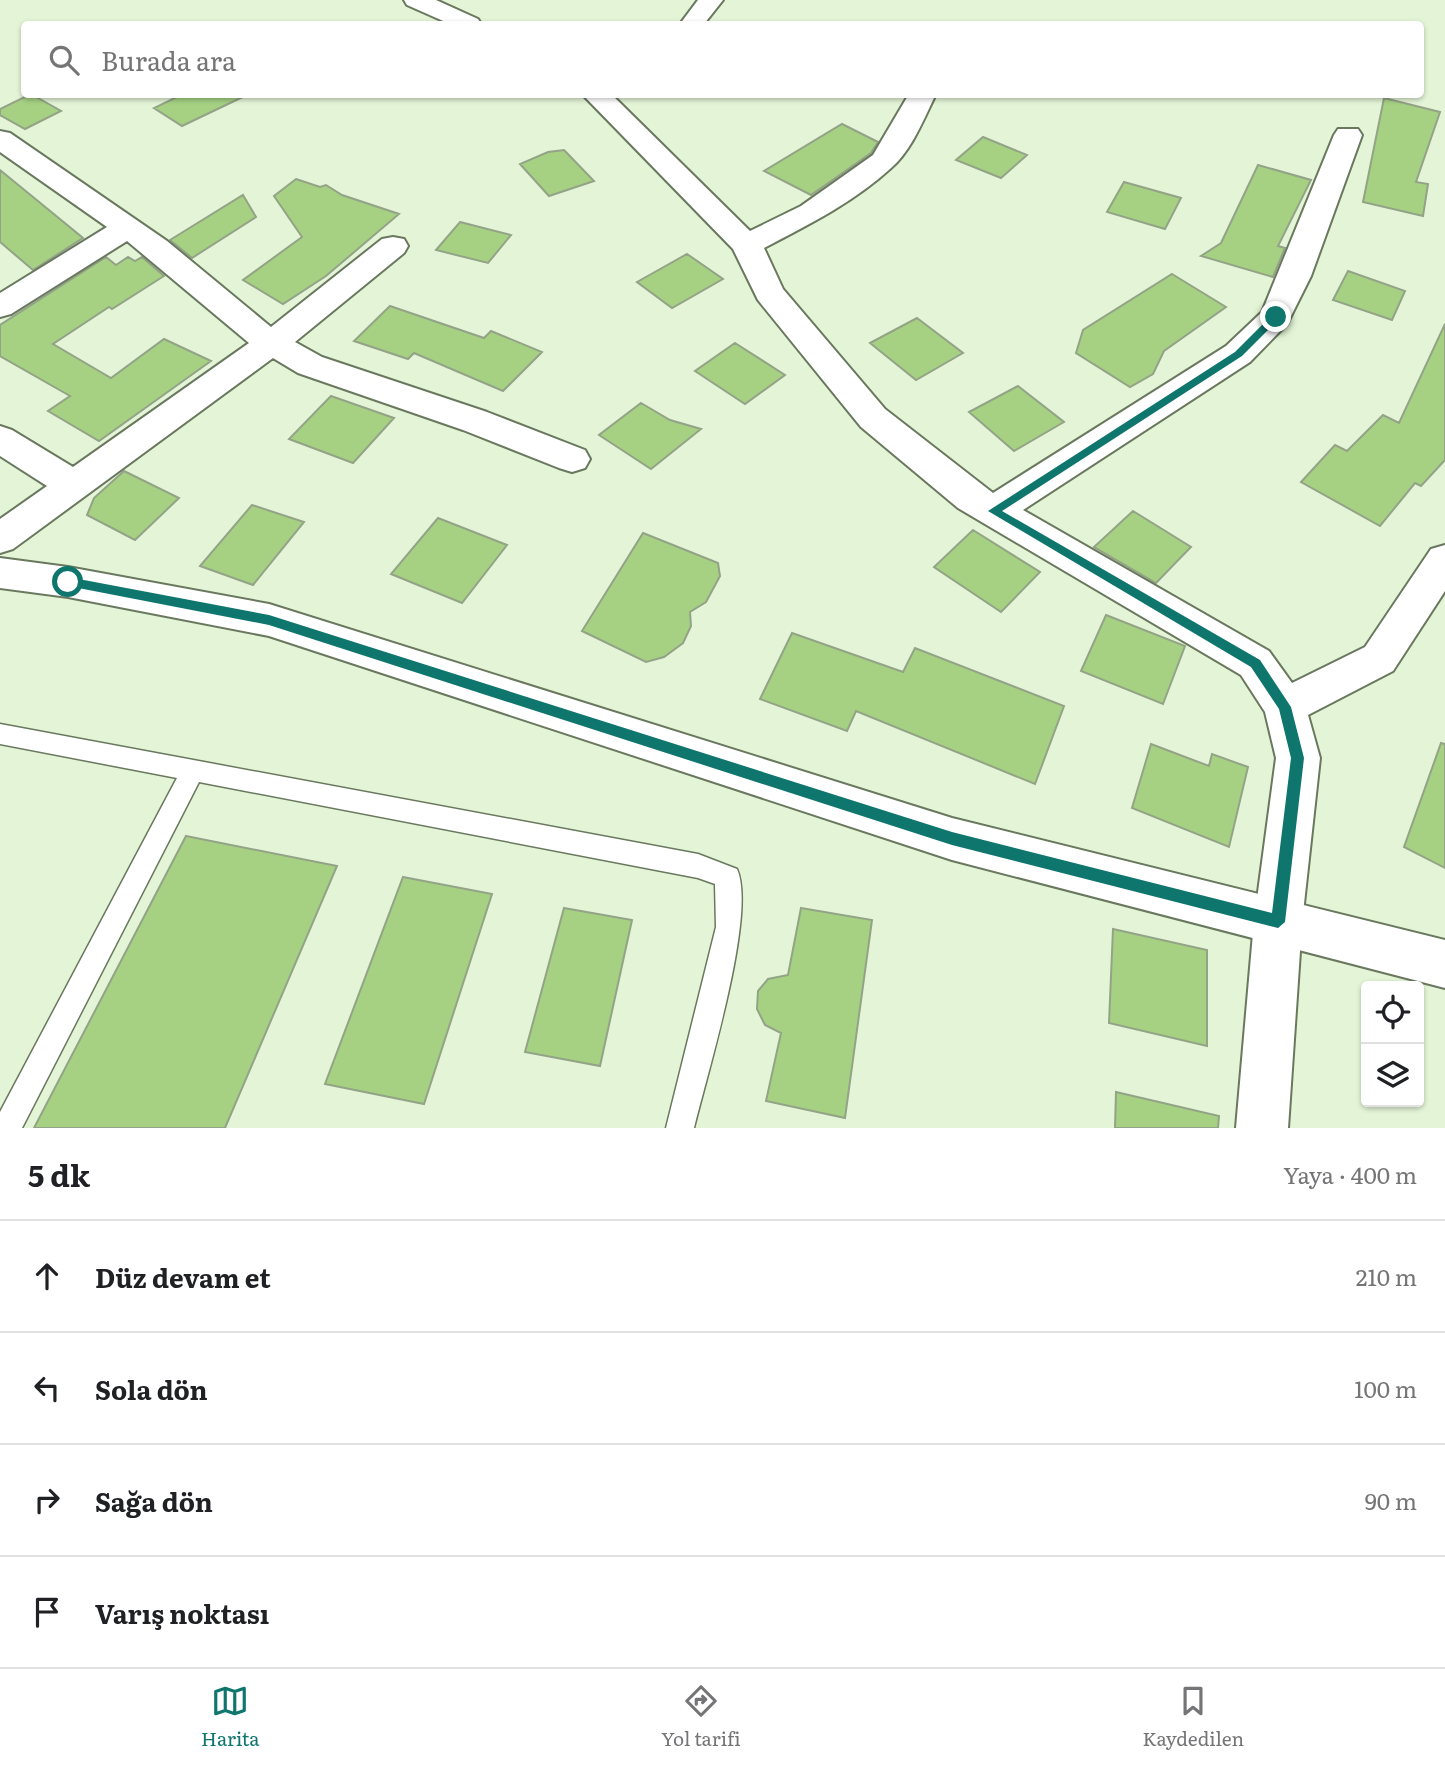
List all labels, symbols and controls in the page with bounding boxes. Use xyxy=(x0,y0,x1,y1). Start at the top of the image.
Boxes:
search box xyxy=(21,21,1424,98)
text: Burada ara xyxy=(101,40,236,79)
icon: search xyxy=(45,41,83,79)
route end xyxy=(1260,301,1291,332)
route start xyxy=(52,566,83,597)
map controls xyxy=(1361,981,1424,1107)
button: locate xyxy=(1361,981,1424,1044)
button: layers xyxy=(1361,1044,1424,1107)
text: 5 dk xyxy=(28,1152,90,1196)
text: Yaya · 400 m xyxy=(1283,1157,1417,1191)
icon: ahead xyxy=(28,1257,66,1295)
text: Düz devam et xyxy=(95,1257,271,1296)
text: 210 m xyxy=(1356,1259,1417,1293)
icon: left xyxy=(28,1369,66,1407)
text: Sola dön xyxy=(95,1369,208,1408)
text: 100 m xyxy=(1354,1371,1417,1405)
icon: right xyxy=(28,1481,66,1519)
text: Sağa dön xyxy=(95,1481,213,1520)
text: 90 m xyxy=(1365,1483,1417,1517)
icon: arrive xyxy=(28,1593,66,1631)
text: Varış noktası xyxy=(95,1593,269,1632)
tab: Harita xyxy=(201,1682,259,1752)
tab: Yol tarifi xyxy=(661,1682,741,1752)
tab: Kaydedilen xyxy=(1143,1682,1244,1752)

